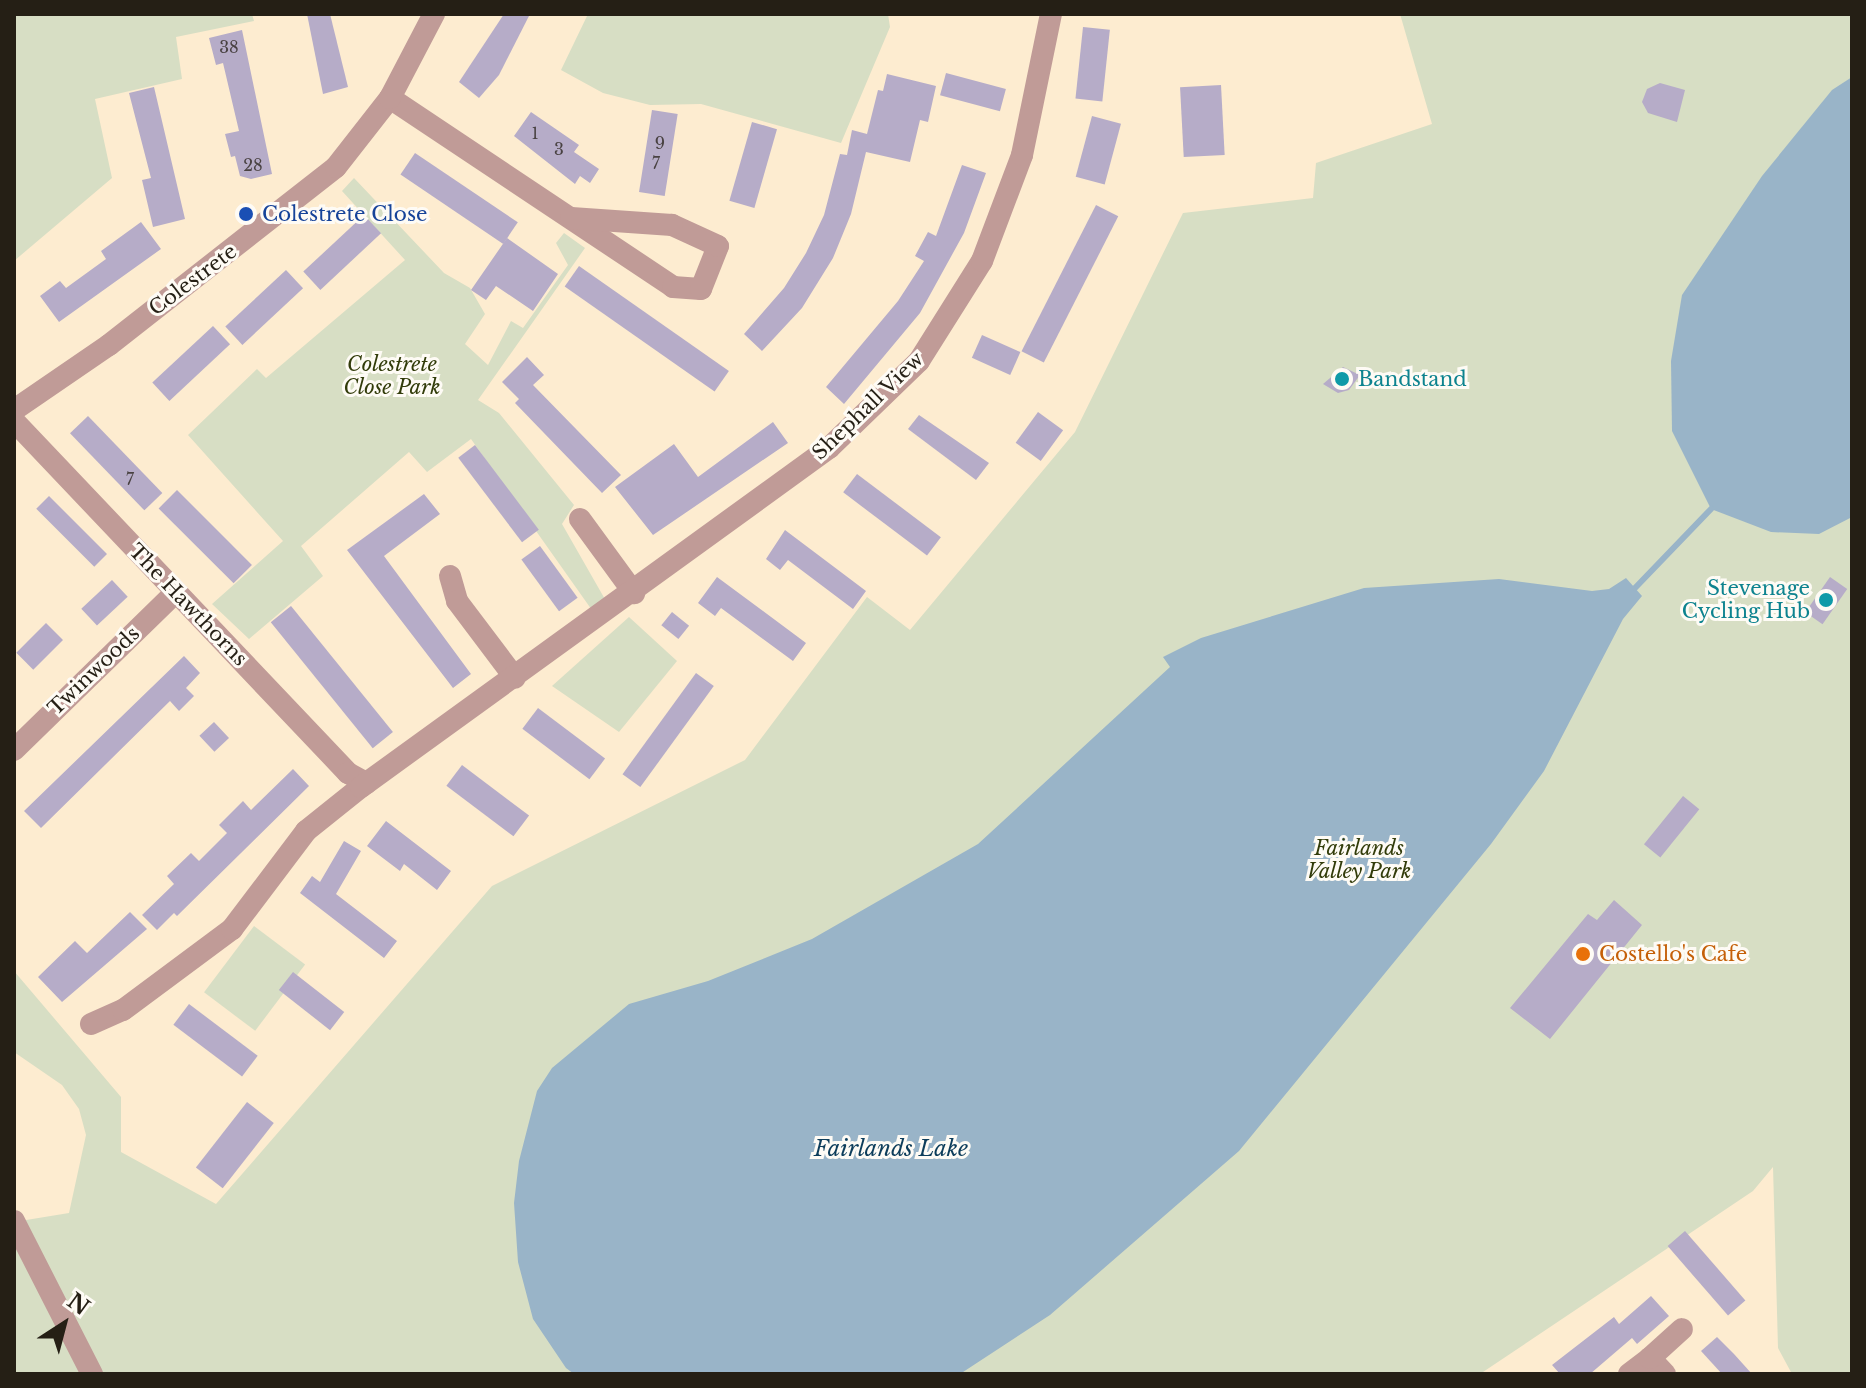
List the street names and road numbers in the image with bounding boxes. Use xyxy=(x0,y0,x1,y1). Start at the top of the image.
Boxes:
street label: Colestrete xyxy=(144,239,242,321)
street label: Shephall View xyxy=(807,347,929,465)
street label: The Hawthorns xyxy=(124,539,252,671)
street label: Twinwoods xyxy=(43,622,145,720)

